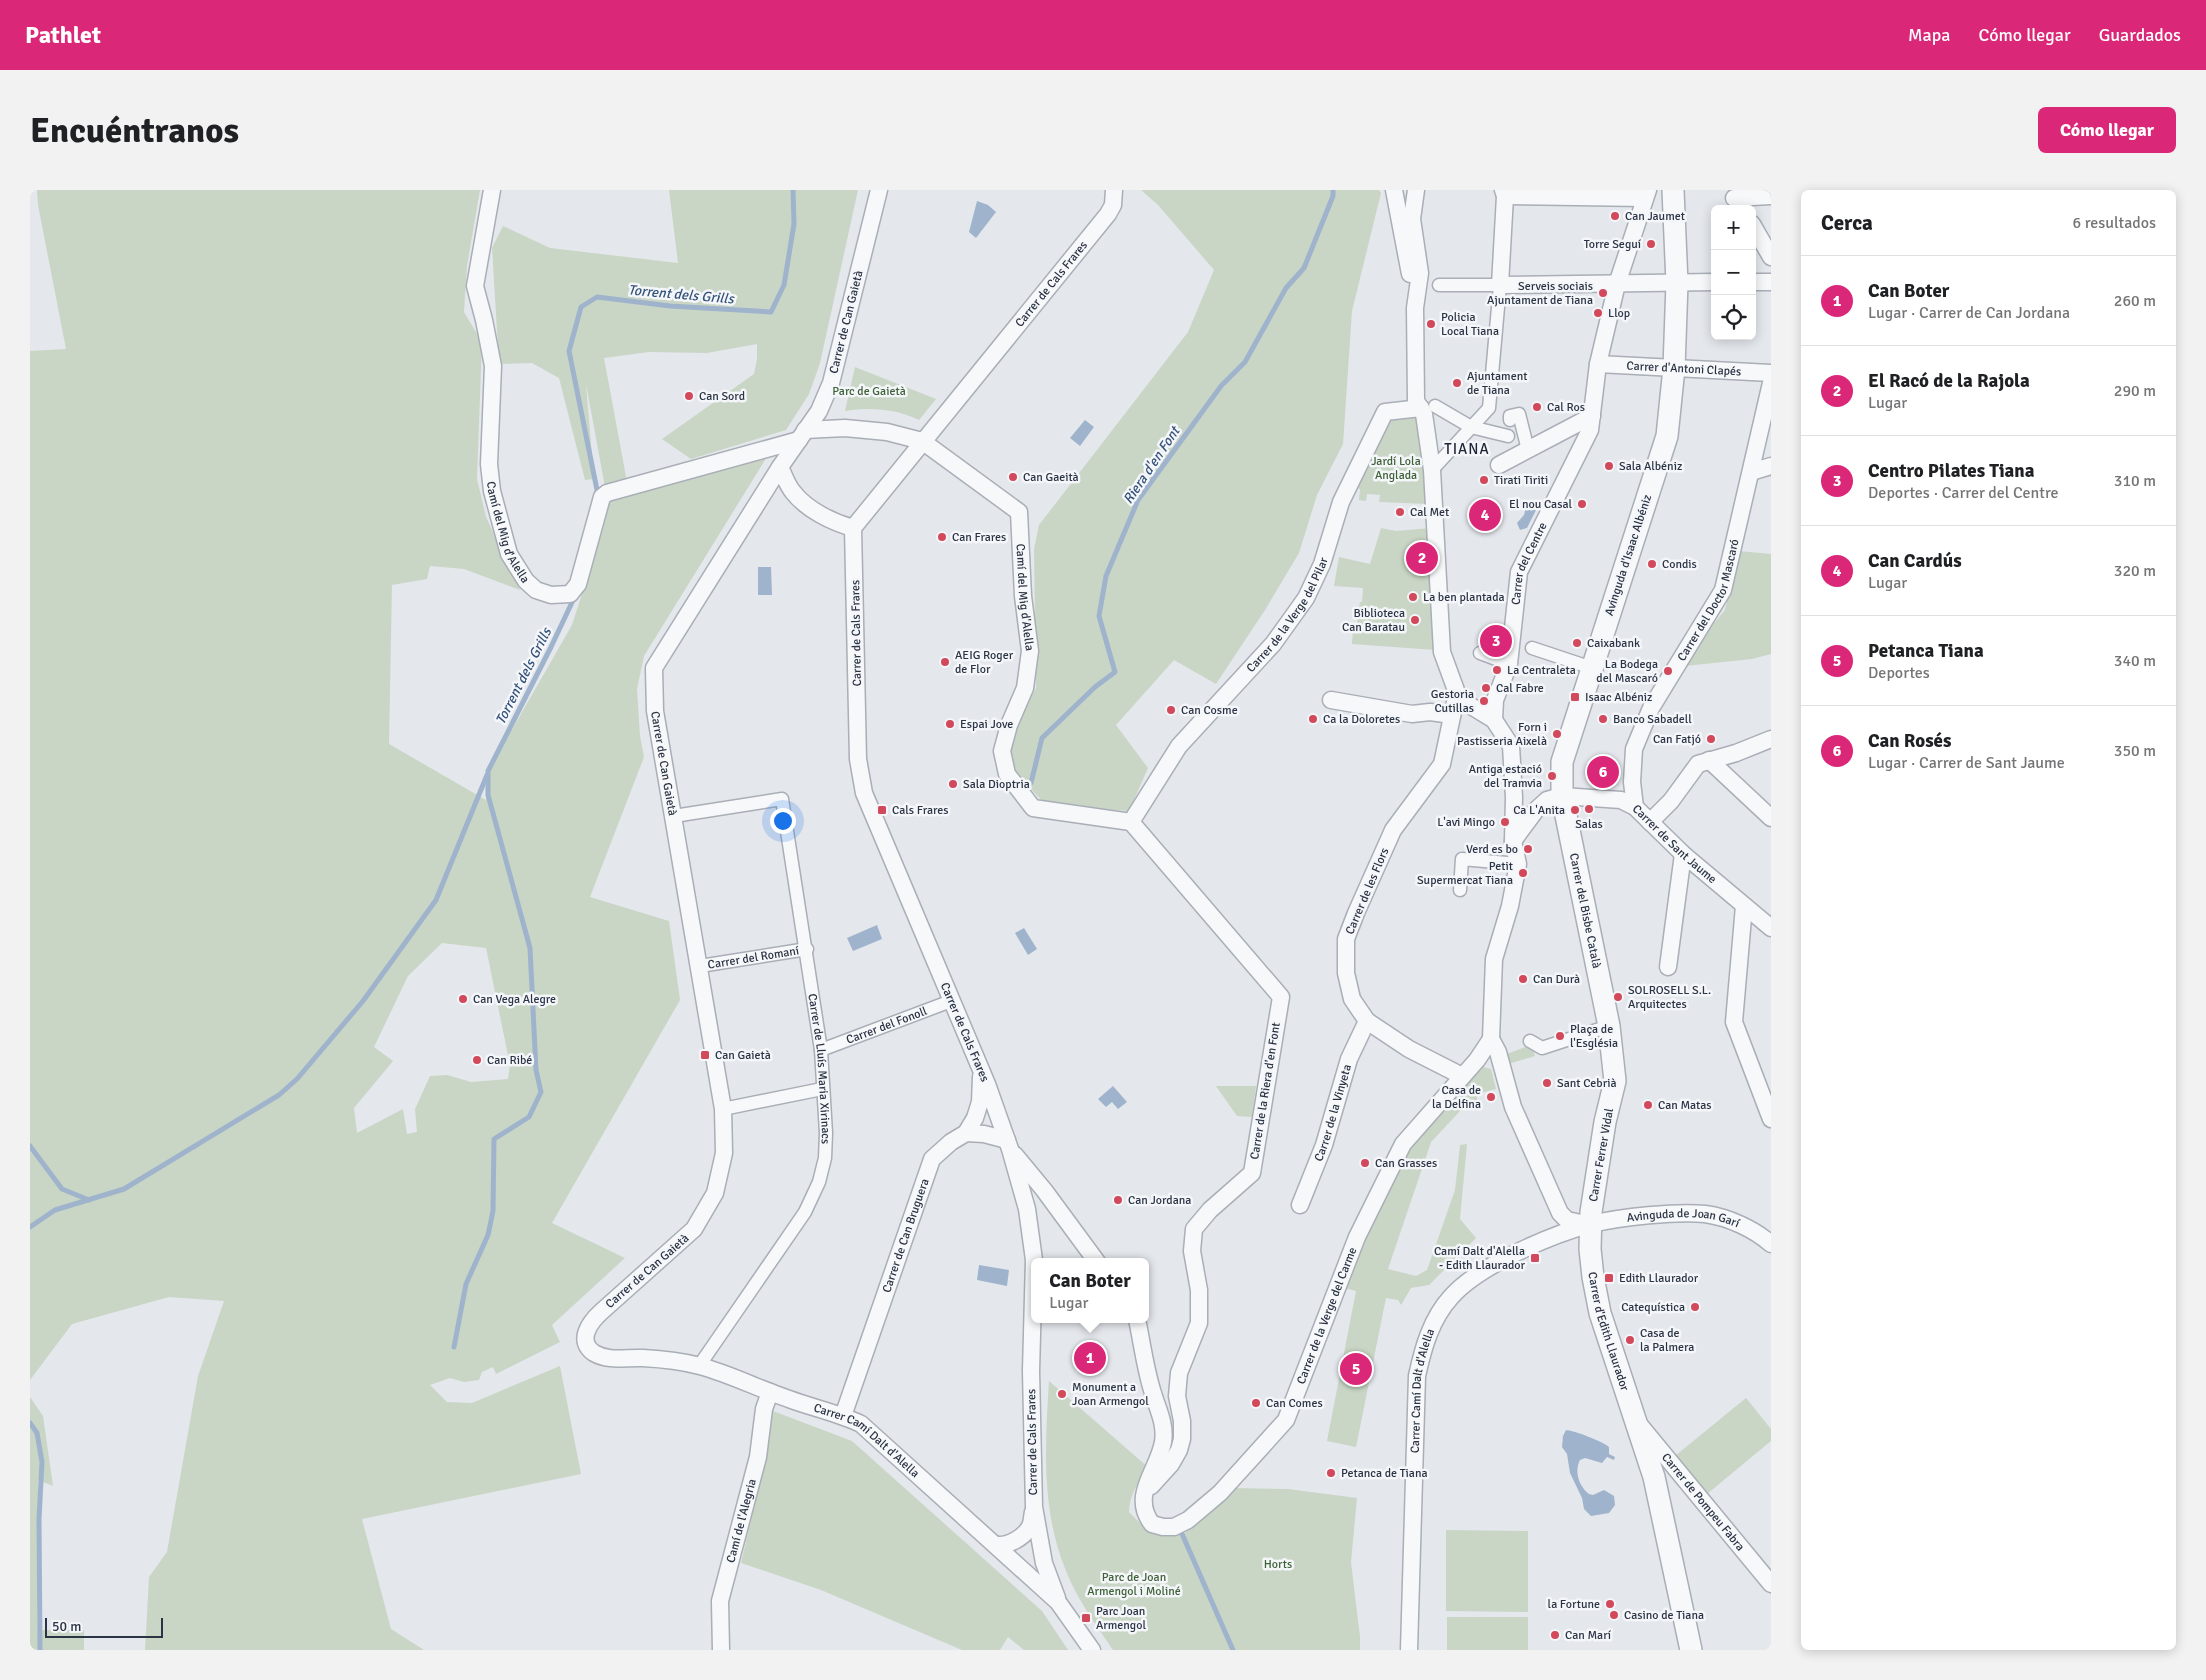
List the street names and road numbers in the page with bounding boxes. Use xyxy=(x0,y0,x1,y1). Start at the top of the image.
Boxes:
street label: Carrer de Cals Frares xyxy=(1012,238,1091,330)
street label: Carrer de Can Gaietà xyxy=(826,269,867,375)
street label: Carrer d'Antoni Clapés xyxy=(1626,358,1742,379)
street label: Camí del Mig d'Alella xyxy=(483,481,532,586)
street label: Avinguda d'Isaac Albéniz xyxy=(1602,493,1655,618)
street label: Carrer del Centre xyxy=(1508,520,1551,606)
street label: Carrer del Doctor Mascaró xyxy=(1674,538,1743,664)
street label: Camí del Mig d'Alella xyxy=(1013,543,1037,652)
street label: Carrer de la Verge del Pilar xyxy=(1244,555,1332,676)
street label: Carrer de Cals Frares xyxy=(848,580,865,686)
street label: Carrer de Can Gaietà xyxy=(647,710,680,817)
street label: Carrer de Sant Jaume xyxy=(1629,802,1719,887)
street label: Carrer de les Flors xyxy=(1342,846,1392,937)
street label: Carrer del Bisbe Català xyxy=(1566,852,1604,970)
street label: Carrer del Romaní xyxy=(707,943,801,973)
street label: Carrer de Cals Frares xyxy=(937,980,992,1084)
street label: Carrer de Lluís Maria Xirinacs xyxy=(804,993,833,1144)
street label: Carrer del Fonoll xyxy=(844,1004,930,1048)
street label: Carrer de la Riera d'en Font xyxy=(1247,1021,1284,1161)
street label: Carrer de la Vinyeta xyxy=(1311,1063,1355,1164)
street label: Carrer Ferrer Vidal xyxy=(1586,1107,1617,1203)
street label: Carrer de Can Bruguera xyxy=(879,1177,933,1295)
street label: Avinguda de Joan Garí xyxy=(1626,1206,1743,1232)
street label: Carrer de Can Gaietà xyxy=(603,1231,692,1312)
street label: Carrer de la Verge del Carme xyxy=(1294,1245,1360,1386)
street label: Carrer d'Edith Llaurador xyxy=(1584,1271,1632,1393)
street label: Carrer Camí Dalt d'Alella xyxy=(1408,1326,1438,1453)
street label: Carrer de Cals Frares xyxy=(1024,1389,1041,1495)
street label: Carrer Camí Dalt d'Alella xyxy=(812,1401,922,1481)
street label: Carrer de Pompeu Fabra xyxy=(1658,1450,1748,1554)
street label: Camí de l'Alegria xyxy=(723,1477,760,1565)

